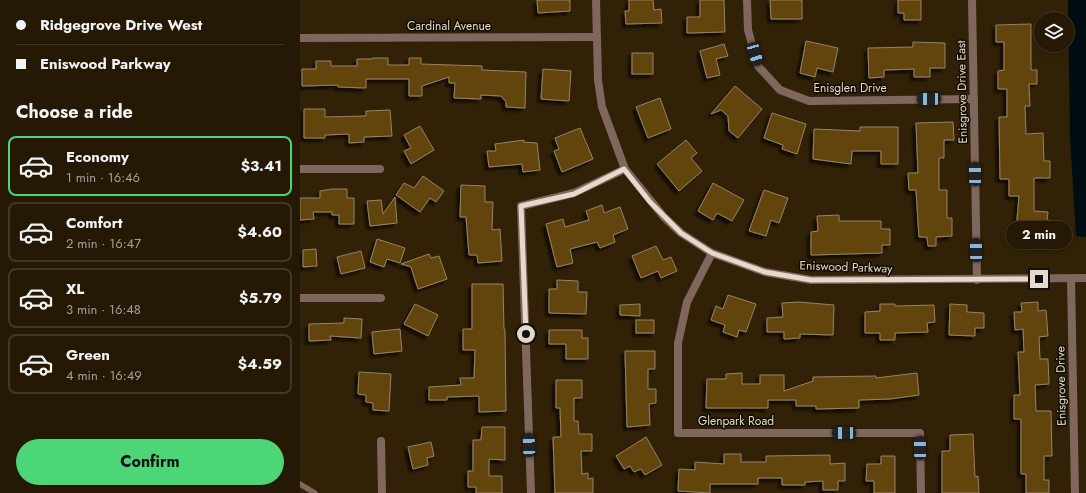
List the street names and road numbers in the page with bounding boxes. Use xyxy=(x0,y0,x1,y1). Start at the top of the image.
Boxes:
street label: Cardinal Avenue xyxy=(407,17,491,35)
street label: Enisgrove Drive East xyxy=(952,40,972,144)
street label: Enisglen Drive xyxy=(813,79,887,97)
street label: Eniswood Parkway xyxy=(799,256,894,278)
street label: Enisgrove Drive xyxy=(1051,346,1071,426)
street label: Glenpark Road xyxy=(698,412,774,430)

